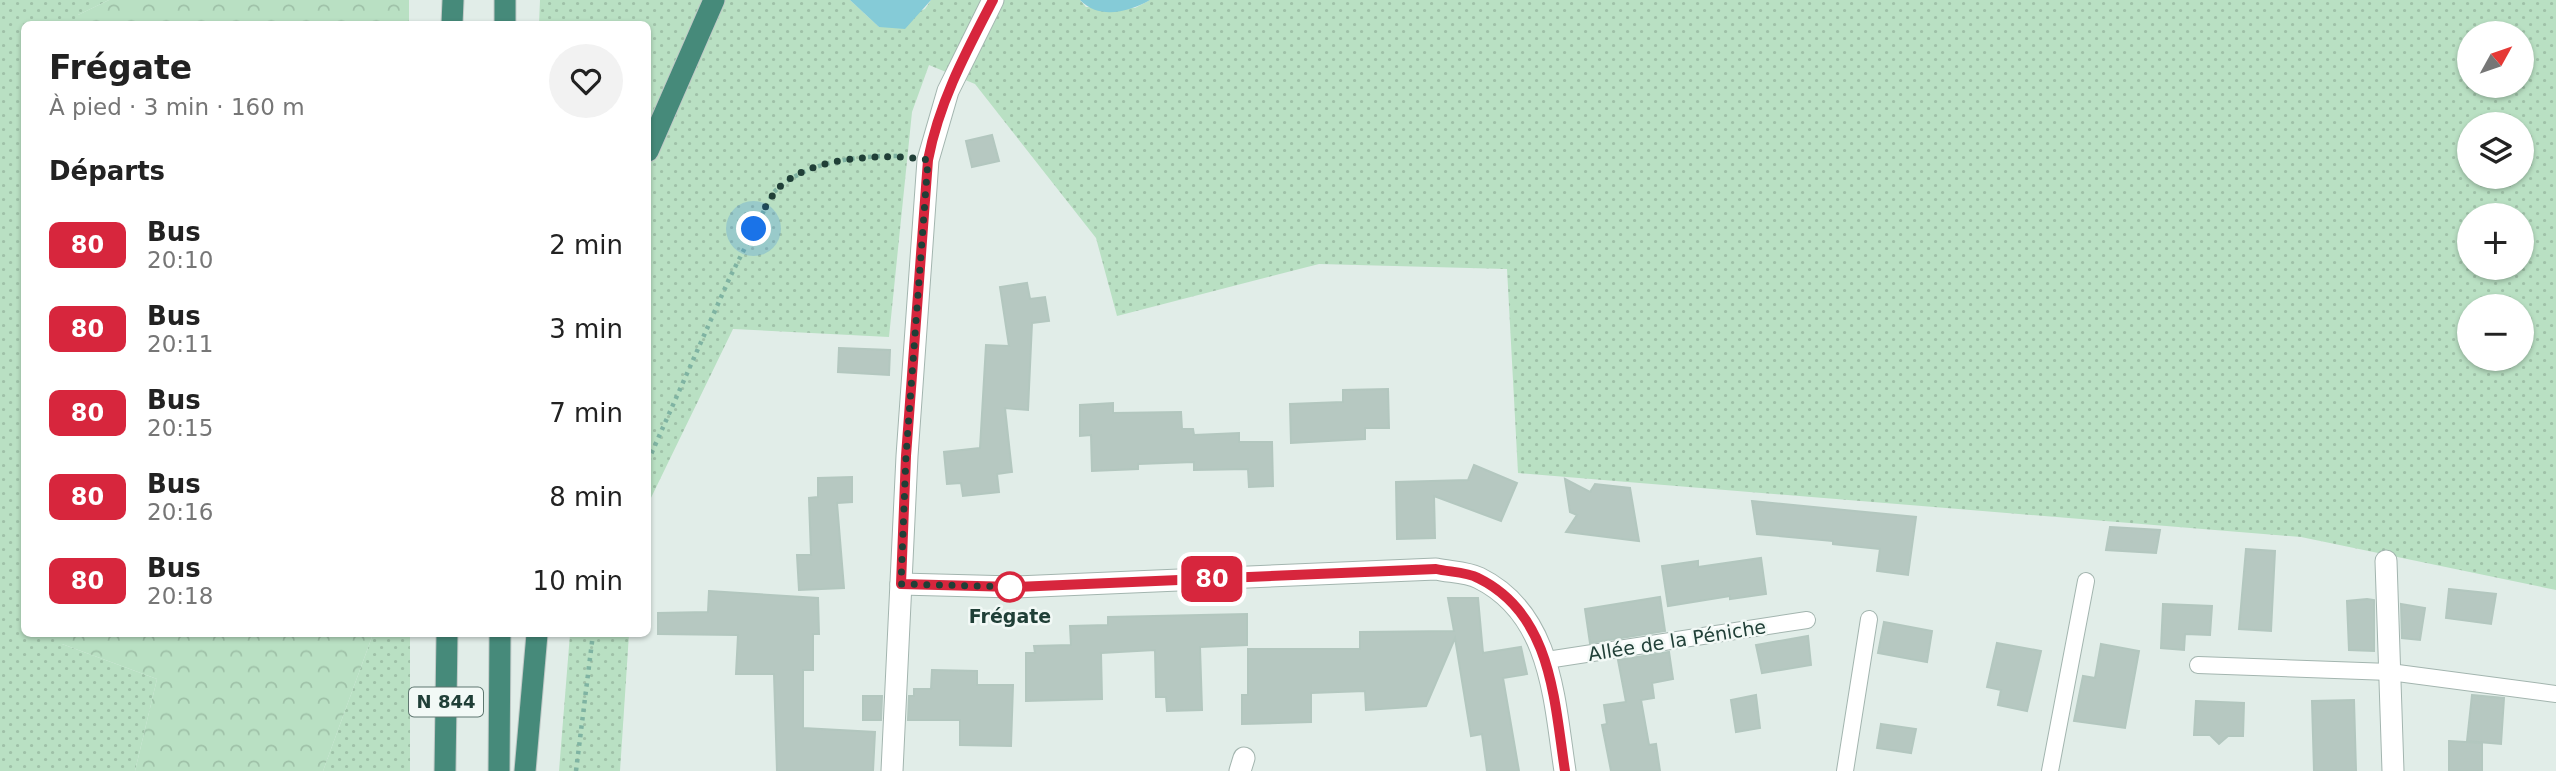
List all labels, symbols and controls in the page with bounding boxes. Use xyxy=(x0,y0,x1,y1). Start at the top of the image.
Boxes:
north arrow xyxy=(2457,21,2534,98)
map controls xyxy=(2457,21,2534,371)
button: heart xyxy=(549,44,623,118)
text: Frégate xyxy=(49,48,192,87)
text: À pied · 3 min · 160 m xyxy=(49,94,305,120)
button: layers xyxy=(2457,112,2534,189)
text: Départs xyxy=(49,156,165,186)
button: + xyxy=(2457,203,2534,280)
your location xyxy=(736,211,771,246)
text: Bus xyxy=(147,217,201,247)
text: 2 min xyxy=(549,230,623,260)
text: 80 xyxy=(71,231,104,259)
text: 20:10 xyxy=(147,247,213,273)
button: − xyxy=(2457,294,2534,371)
text: Bus xyxy=(147,301,201,331)
text: 3 min xyxy=(549,314,623,344)
text: 80 xyxy=(71,315,104,343)
text: 20:11 xyxy=(147,331,213,357)
text: Bus xyxy=(147,385,201,415)
text: 7 min xyxy=(549,398,623,428)
text: 80 xyxy=(71,399,104,427)
text: 20:15 xyxy=(147,415,213,441)
text: Bus xyxy=(147,469,201,499)
text: 8 min xyxy=(549,482,623,512)
text: 80 xyxy=(71,483,104,511)
text: 20:16 xyxy=(147,499,213,525)
text: Bus xyxy=(147,553,201,583)
line badge: 80 xyxy=(1180,556,1244,602)
text: 80 xyxy=(1195,565,1229,593)
text: 10 min xyxy=(533,566,623,596)
text: 80 xyxy=(71,567,104,595)
marker: Frégate xyxy=(995,572,1025,602)
text: 20:18 xyxy=(147,583,213,609)
place label: Frégate xyxy=(969,605,1051,627)
street label: Allée de la Péniche xyxy=(1587,615,1767,665)
road number: N 844 xyxy=(409,688,483,716)

